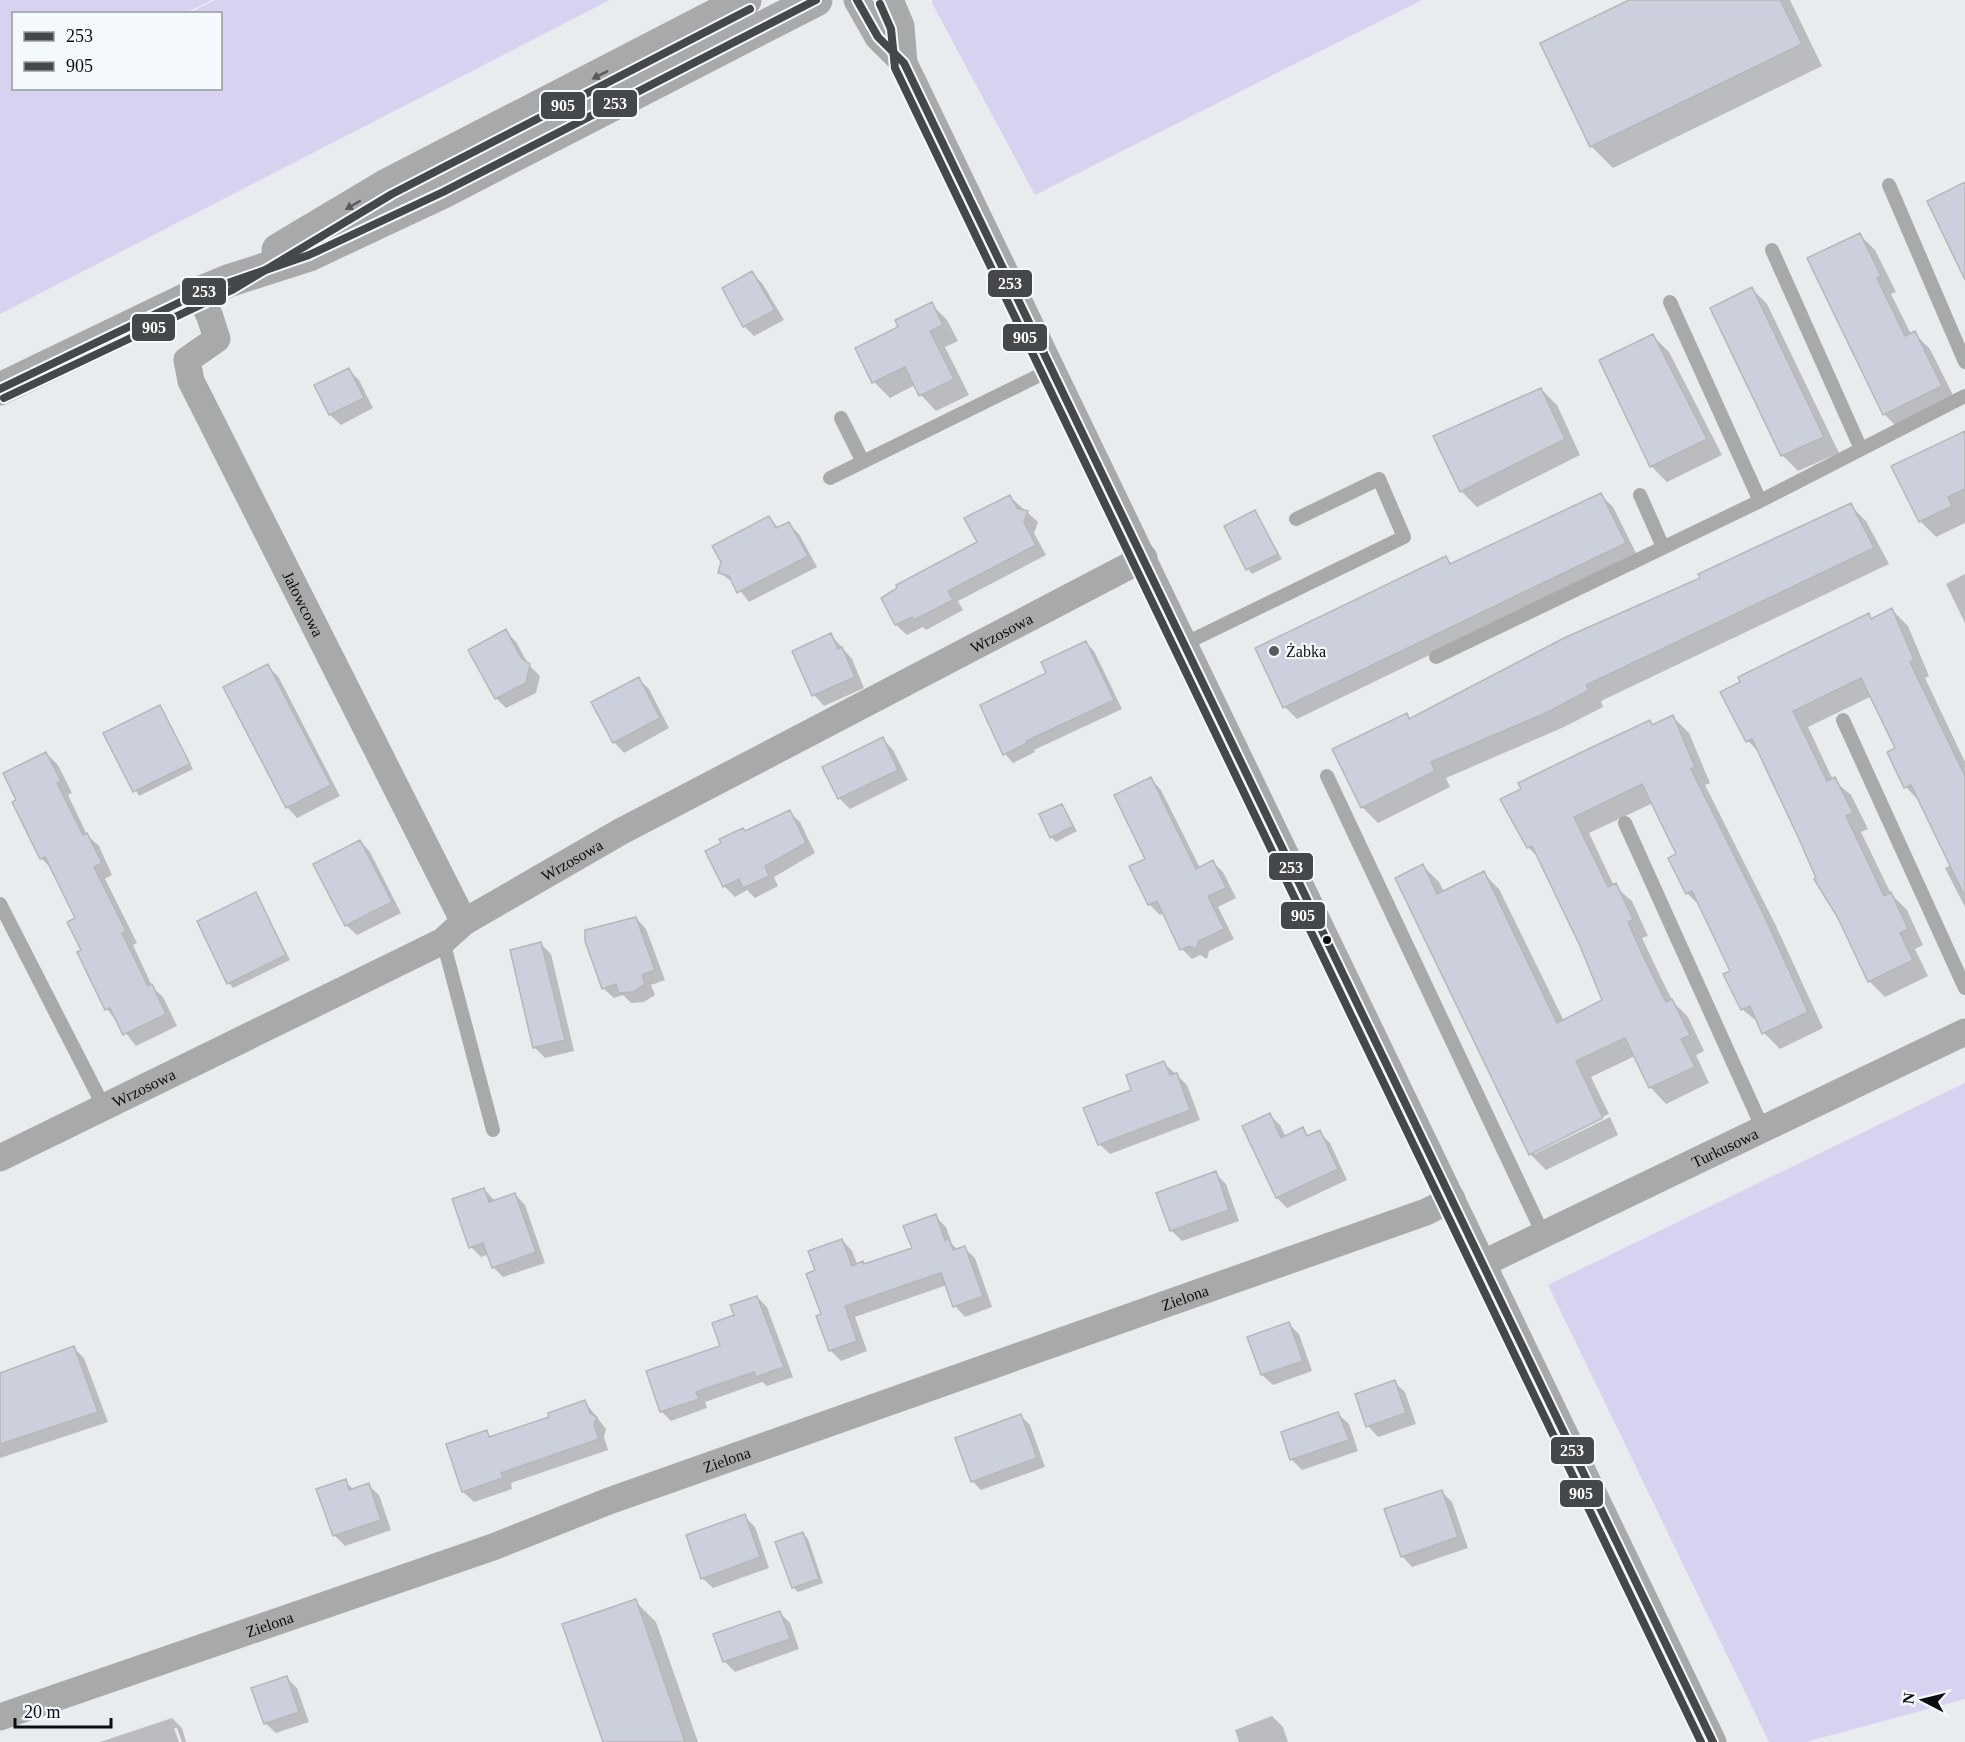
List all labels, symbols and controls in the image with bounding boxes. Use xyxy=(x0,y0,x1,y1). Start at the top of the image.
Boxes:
legend xyxy=(12,12,222,90)
text: 253 xyxy=(66,26,93,46)
text: 905 xyxy=(66,56,93,76)
one-way arrow xyxy=(591,69,609,79)
line badge: 253 xyxy=(592,89,638,118)
line badge: 905 xyxy=(540,91,586,120)
text: 253 xyxy=(603,95,627,112)
text: 905 xyxy=(551,97,575,114)
one-way arrow xyxy=(345,199,361,210)
line badge: 253 xyxy=(987,269,1033,298)
text: 253 xyxy=(998,275,1022,292)
line badge: 253 xyxy=(181,277,227,306)
text: 253 xyxy=(192,283,216,300)
line badge: 905 xyxy=(131,313,176,342)
text: 905 xyxy=(142,319,166,336)
line badge: 905 xyxy=(1002,323,1048,352)
text: 905 xyxy=(1013,329,1037,346)
street label: Jałowcowa xyxy=(279,568,327,640)
street label: Wrzosowa xyxy=(968,610,1036,656)
place label: Żabka xyxy=(1286,643,1326,660)
marker: Żabka xyxy=(1267,644,1281,658)
street label: Wrzosowa xyxy=(538,836,606,885)
line badge: 253 xyxy=(1268,852,1314,881)
text: 253 xyxy=(1279,859,1303,876)
line badge: 905 xyxy=(1280,901,1326,930)
text: 905 xyxy=(1291,907,1315,924)
unlabelled marker xyxy=(1321,934,1333,946)
street label: Wrzosowa xyxy=(110,1066,178,1111)
street label: Turkusowa xyxy=(1689,1125,1761,1171)
street label: Zielona xyxy=(1159,1282,1211,1314)
line badge: 253 xyxy=(1550,1436,1595,1465)
text: 253 xyxy=(1560,1442,1584,1459)
street label: Zielona xyxy=(701,1444,753,1476)
line badge: 905 xyxy=(1559,1479,1604,1508)
text: 905 xyxy=(1569,1485,1593,1502)
street label: Zielona xyxy=(244,1609,295,1641)
north arrow xyxy=(1893,1670,1953,1730)
scale bar xyxy=(15,1691,111,1729)
text: N xyxy=(1899,1691,1918,1705)
text: 20 m xyxy=(24,1702,61,1722)

